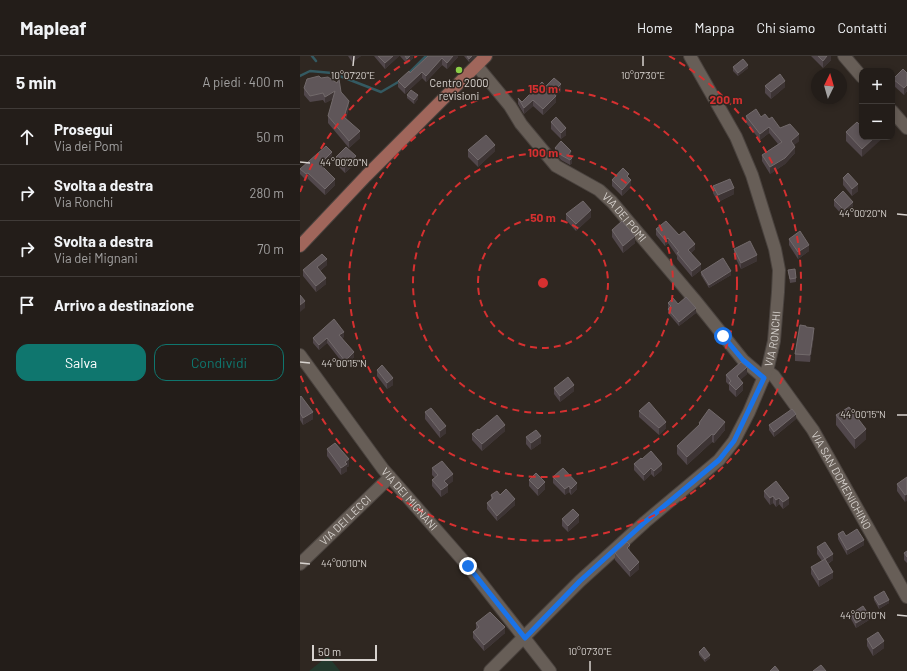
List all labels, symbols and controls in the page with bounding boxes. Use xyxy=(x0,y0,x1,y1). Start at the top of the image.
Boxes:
text: Mapleaf xyxy=(20,16,87,39)
text: Home xyxy=(637,19,673,36)
text: Mappa xyxy=(695,19,734,36)
text: Chi siamo xyxy=(756,19,815,36)
text: Contatti xyxy=(837,19,887,36)
marker: Centro 2000 revisioni xyxy=(454,65,464,75)
north arrow xyxy=(811,68,847,104)
map controls xyxy=(859,68,895,140)
button: + xyxy=(859,68,895,104)
text: 10°07'20"E xyxy=(331,69,375,81)
text: 10°07'30"E xyxy=(621,69,665,81)
text: 5 min xyxy=(16,72,56,92)
text: A piedi · 400 m xyxy=(203,74,284,90)
place label: Centro 2000 revisioni xyxy=(429,76,489,102)
text: 150 m xyxy=(528,81,558,95)
text: 200 m xyxy=(710,92,742,106)
button: − xyxy=(859,104,895,140)
text: Prosegui xyxy=(54,120,113,138)
icon: ahead xyxy=(16,126,38,148)
text: 50 m xyxy=(257,129,284,145)
text: Via dei Pomi xyxy=(54,138,123,154)
text: 100 m xyxy=(528,145,558,159)
text: 44°00'20"N xyxy=(320,156,368,168)
text: Svolta a destra xyxy=(54,176,153,194)
icon: right xyxy=(16,182,38,204)
text: 280 m xyxy=(250,185,284,201)
street label: VIA DEI POMI xyxy=(600,189,650,244)
text: Via Ronchi xyxy=(54,194,113,210)
text: 44°00'20"N xyxy=(839,207,887,219)
text: 50 m xyxy=(530,210,556,224)
text: Svolta a destra xyxy=(54,232,153,250)
icon: right xyxy=(16,238,38,260)
text: 70 m xyxy=(257,241,284,257)
text: Via dei Mignani xyxy=(54,250,138,266)
centre of rings xyxy=(536,276,550,290)
icon: arrive xyxy=(16,294,38,316)
text: Arrivo a destinazione xyxy=(54,296,194,314)
street label: VIA RONCHI xyxy=(761,311,782,368)
route start xyxy=(714,327,732,345)
button: Salva xyxy=(16,344,146,381)
button: Condividi xyxy=(154,344,284,381)
text: 44°00'15"N xyxy=(321,357,367,369)
text: 44°00'15"N xyxy=(840,408,886,420)
street label: VIA SAN DOMENICHINO xyxy=(809,429,875,532)
street label: VIA DEI MIGNANI xyxy=(379,465,441,533)
street label: VIA DEI LECCI xyxy=(317,492,373,547)
text: 44°00'10"N xyxy=(321,557,367,569)
route end xyxy=(459,557,477,575)
text: 44°00'10"N xyxy=(840,609,886,621)
scale bar xyxy=(312,643,377,662)
text: 50 m xyxy=(318,645,341,658)
text: 10°07'30"E xyxy=(568,645,612,657)

